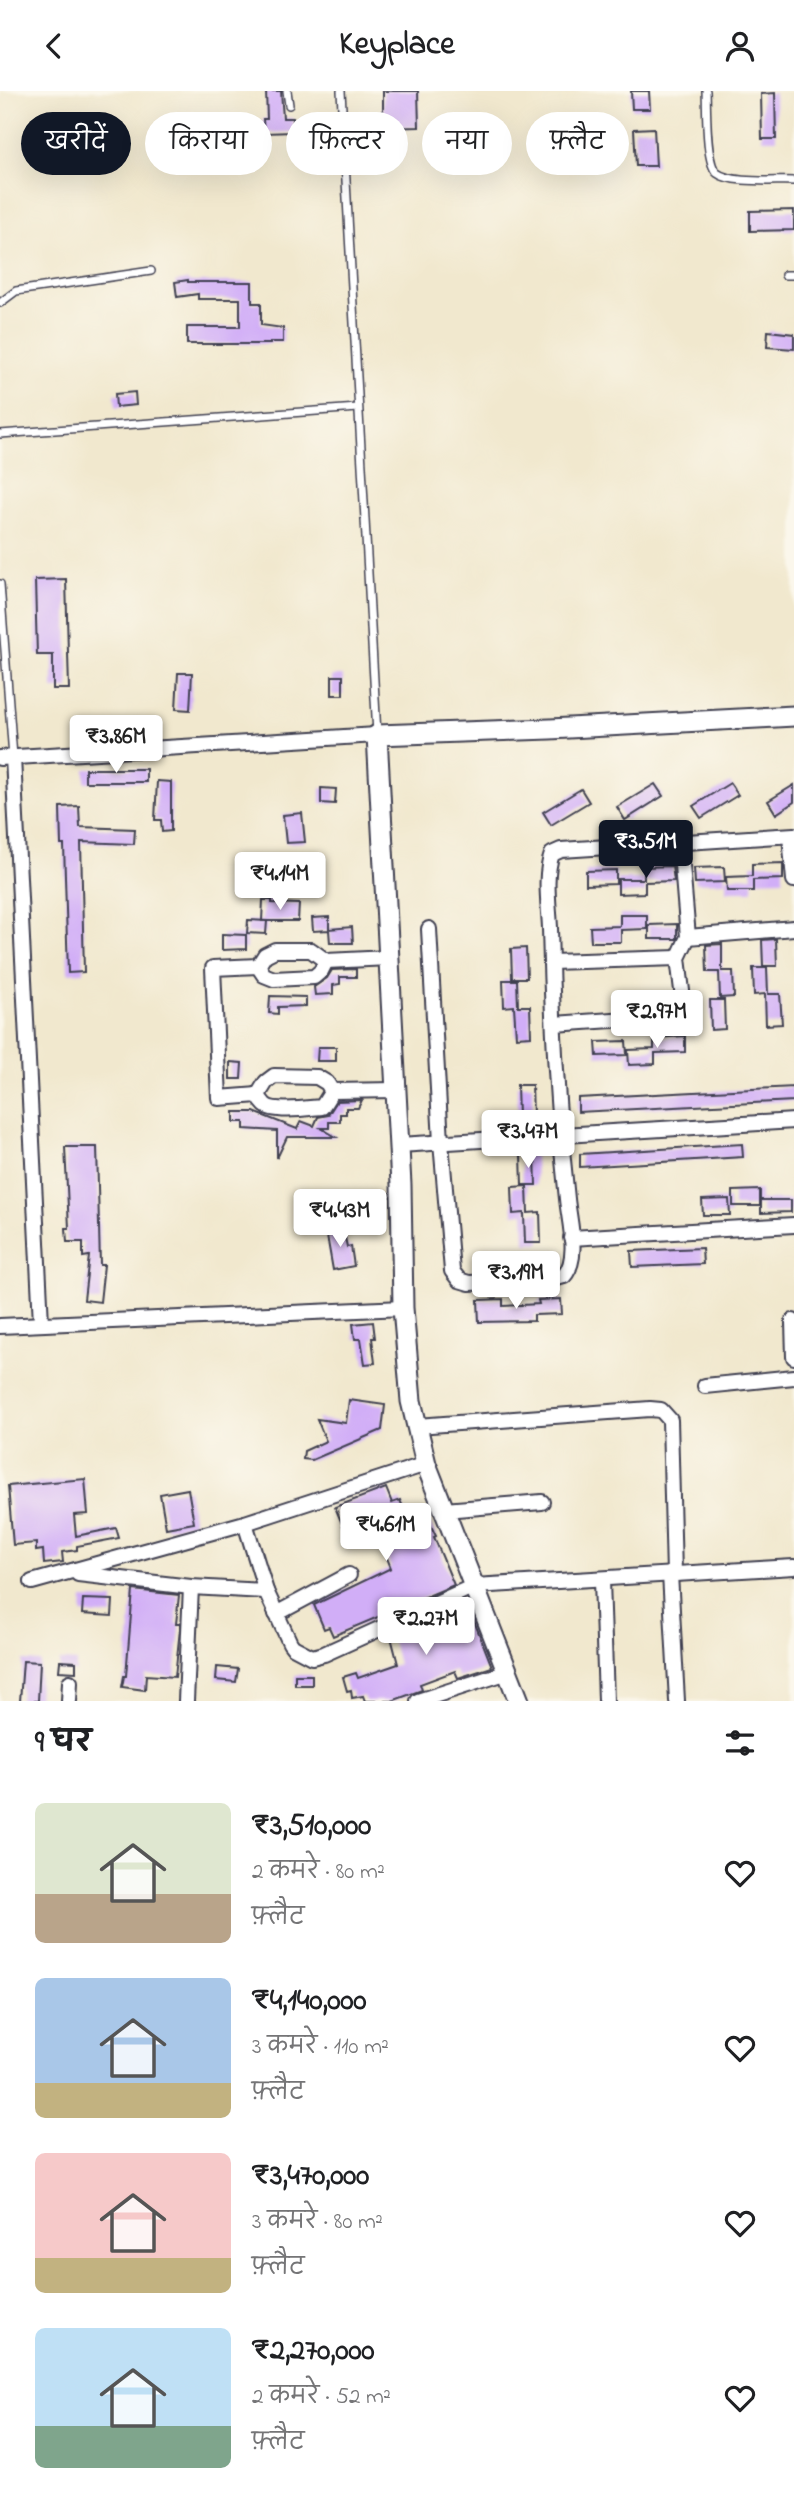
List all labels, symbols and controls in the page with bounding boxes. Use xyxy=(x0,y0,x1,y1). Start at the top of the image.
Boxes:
text: Keyplace xyxy=(339,22,455,69)
icon: back xyxy=(35,27,73,65)
icon: person xyxy=(721,27,759,65)
chip: खरीदें xyxy=(21,112,131,175)
chip: किराया xyxy=(145,112,272,175)
chip: फ़िल्टर xyxy=(286,112,408,175)
chip: नया xyxy=(422,112,512,175)
chip: फ़्लैट xyxy=(526,112,629,175)
pin: ₹3.86M xyxy=(59,715,173,775)
text: ₹3.86M xyxy=(86,721,146,754)
pin: ₹3.51M xyxy=(589,821,703,880)
text: ₹3.51M xyxy=(615,826,677,859)
pin: ₹4.14M xyxy=(223,853,337,912)
text: ₹4.14M xyxy=(251,858,309,891)
pin: ₹2.97M xyxy=(600,991,714,1050)
text: ₹2.97M xyxy=(627,996,687,1029)
pin: ₹3.47M xyxy=(471,1111,585,1170)
text: ₹3.47M xyxy=(498,1116,558,1149)
pin: ₹4.43M xyxy=(283,1189,397,1249)
text: ₹4.43M xyxy=(310,1195,370,1228)
pin: ₹3.19M xyxy=(459,1251,573,1311)
text: ₹3.19M xyxy=(488,1257,544,1290)
pin: ₹4.61M xyxy=(329,1503,443,1563)
text: ₹4.61M xyxy=(356,1509,416,1542)
pin: ₹2.27M xyxy=(369,1597,483,1657)
text: ₹2.27M xyxy=(394,1603,458,1636)
text: 9 घर xyxy=(35,1722,91,1766)
icon: filters xyxy=(721,1724,759,1762)
text: ₹3,510,000 xyxy=(252,1805,371,1849)
icon: home xyxy=(91,1831,175,1915)
icon: heart xyxy=(721,1854,759,1892)
text: 2 कमरे · 80 m² xyxy=(252,1856,385,1889)
text: फ़्लैट xyxy=(252,1902,304,1935)
text: ₹4,140,000 xyxy=(252,1980,366,2024)
icon: home xyxy=(91,2006,175,2090)
icon: heart xyxy=(721,2029,759,2067)
text: 3 कमरे · 110 m² xyxy=(252,2031,389,2064)
text: फ़्लैट xyxy=(252,2077,304,2110)
text: ₹3,470,000 xyxy=(252,2155,369,2199)
icon: home xyxy=(91,2181,175,2265)
icon: heart xyxy=(721,2204,759,2242)
text: 3 कमरे · 80 m² xyxy=(252,2206,383,2239)
text: फ़्लैट xyxy=(252,2252,304,2285)
text: ₹2,270,000 xyxy=(252,2330,374,2374)
icon: home xyxy=(91,2356,175,2440)
icon: heart xyxy=(721,2379,759,2417)
text: 2 कमरे · 52 m² xyxy=(252,2381,391,2414)
text: फ़्लैट xyxy=(252,2427,304,2460)

